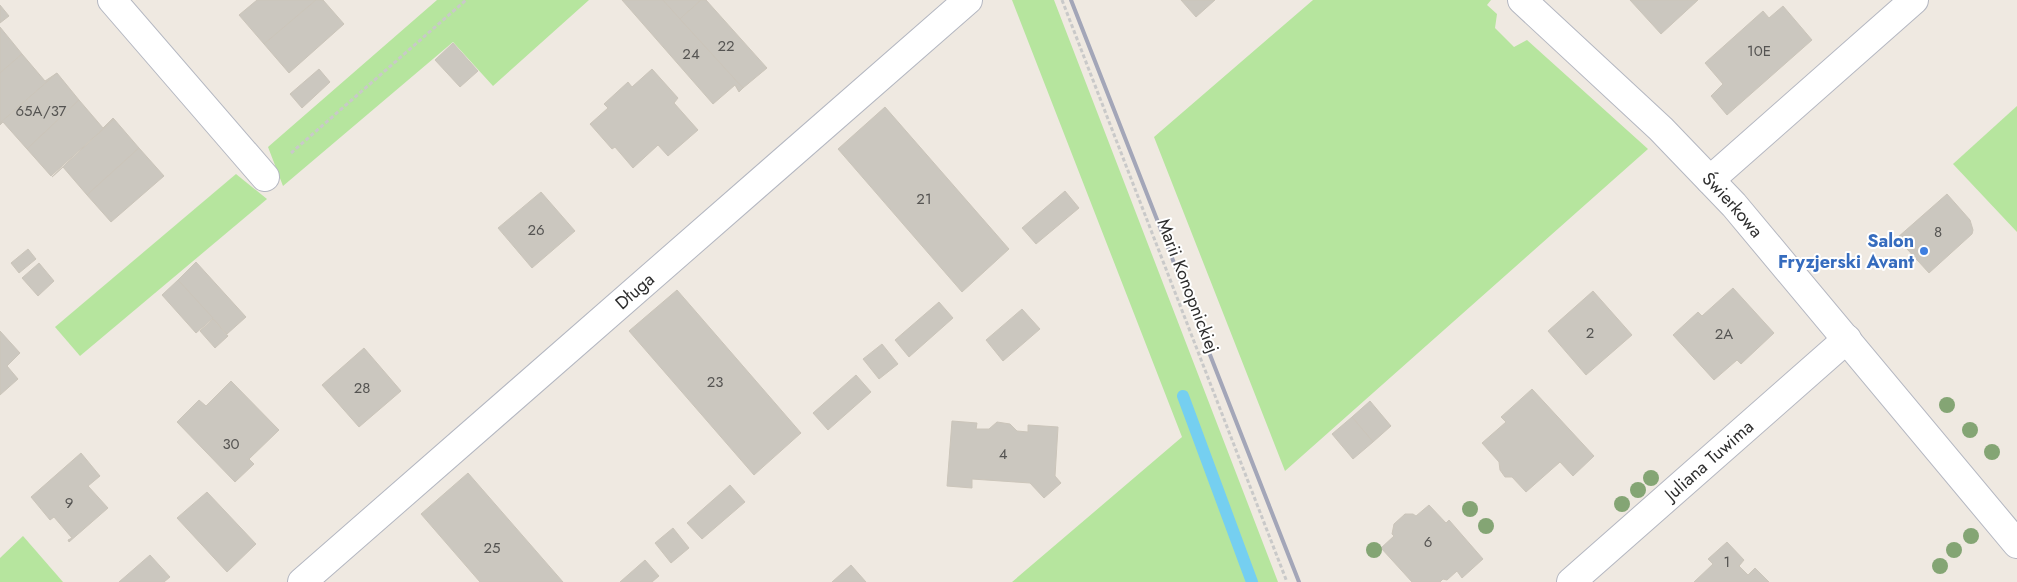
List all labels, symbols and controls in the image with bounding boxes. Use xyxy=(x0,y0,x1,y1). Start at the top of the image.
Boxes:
house number: 22 xyxy=(717,35,735,57)
house number: 10E xyxy=(1747,40,1771,62)
house number: 24 xyxy=(682,43,700,65)
house number: 65A/37 xyxy=(15,100,67,122)
street label: Świerkowa xyxy=(1696,166,1769,243)
house number: 21 xyxy=(916,188,932,210)
street label: Marii Konopnickiej xyxy=(1150,215,1226,357)
house number: 26 xyxy=(527,219,545,241)
house number: 8 xyxy=(1934,221,1942,243)
place label: Salon Fryzjerski Avant xyxy=(1778,228,1914,275)
marker: Salon Fryzjerski Avant xyxy=(1918,245,1930,257)
street label: Długa xyxy=(609,267,660,316)
house number: 2 xyxy=(1586,322,1594,344)
house number: 2A xyxy=(1715,323,1733,345)
house number: 23 xyxy=(707,371,723,393)
house number: 28 xyxy=(354,377,370,399)
street label: Juliana Tuwima xyxy=(1657,414,1759,508)
house number: 30 xyxy=(222,433,240,455)
house number: 4 xyxy=(999,443,1008,465)
house number: 9 xyxy=(65,492,73,514)
house number: 6 xyxy=(1424,531,1432,553)
house number: 25 xyxy=(484,537,501,559)
house number: 1 xyxy=(1724,551,1730,573)

